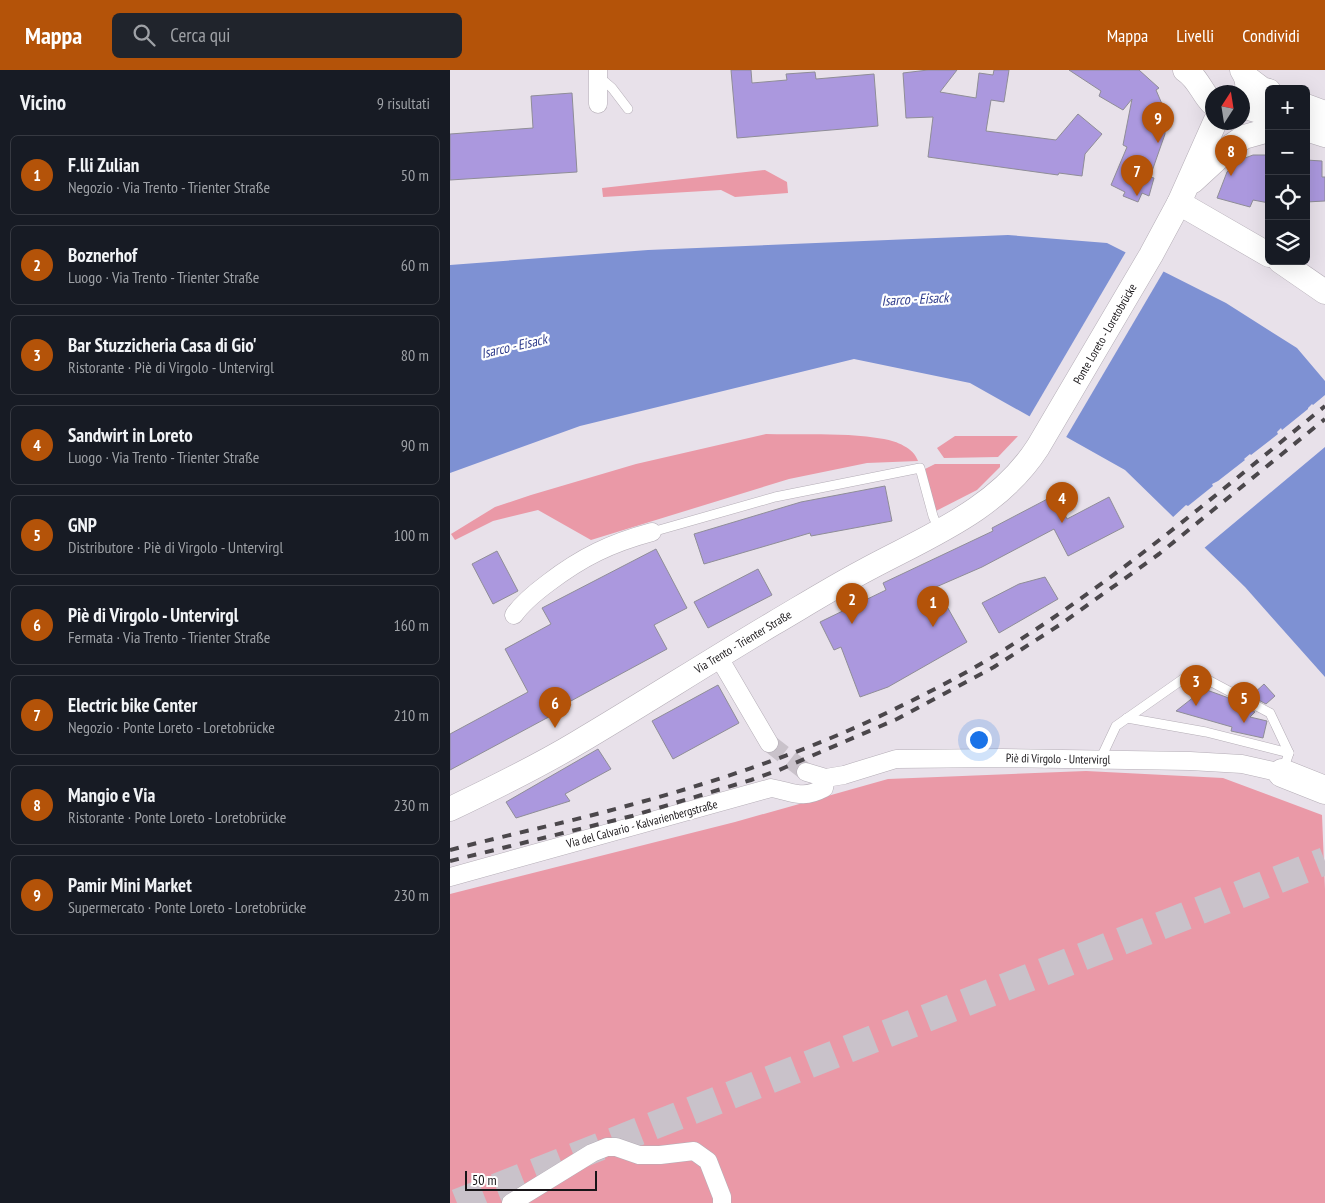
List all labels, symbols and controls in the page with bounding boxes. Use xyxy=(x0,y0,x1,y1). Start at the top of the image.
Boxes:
search box xyxy=(112,13,462,58)
text: Mappa xyxy=(25,20,82,51)
icon: search xyxy=(130,21,158,49)
text: Cerca qui xyxy=(170,23,230,47)
text: Mappa xyxy=(1107,24,1148,47)
text: Livelli xyxy=(1176,24,1214,47)
text: Condividi xyxy=(1242,24,1300,47)
north arrow xyxy=(1205,85,1250,130)
map controls xyxy=(1265,85,1310,265)
button: + xyxy=(1265,85,1310,130)
text: Vicino xyxy=(20,89,66,116)
text: 9 risultati xyxy=(377,93,430,113)
pin: 9 xyxy=(1142,102,1174,143)
button: − xyxy=(1265,130,1310,175)
pin: 8 xyxy=(1215,135,1247,176)
text: F.lli Zulian xyxy=(68,153,139,177)
pin: 7 xyxy=(1121,155,1153,196)
text: 1 xyxy=(33,165,41,185)
text: 50 m xyxy=(401,165,429,185)
button: locate xyxy=(1265,175,1310,220)
text: Negozio · Via Trento - Trienter Straße xyxy=(68,177,270,197)
button: layers xyxy=(1265,220,1310,265)
text: Boznerhof xyxy=(68,243,137,267)
text: 2 xyxy=(33,255,41,275)
text: 60 m xyxy=(401,255,429,275)
text: Luogo · Via Trento - Trienter Straße xyxy=(68,267,259,287)
street label: Ponte Loreto - Loretobrücke xyxy=(1070,281,1140,387)
water label: Isarco - Eisack xyxy=(881,288,950,310)
water label: Isarco - Eisack xyxy=(479,329,550,362)
text: Bar Stuzzicheria Casa di Gio' xyxy=(68,333,257,357)
text: 3 xyxy=(33,345,41,365)
text: 80 m xyxy=(401,345,429,365)
text: Ristorante · Piè di Virgolo - Untervirgl xyxy=(68,357,274,377)
text: Sandwirt in Loreto xyxy=(68,423,193,447)
text: 4 xyxy=(33,435,41,455)
text: 90 m xyxy=(401,435,429,455)
text: Luogo · Via Trento - Trienter Straße xyxy=(68,447,259,467)
pin: 4 xyxy=(1046,482,1078,523)
text: GNP xyxy=(68,513,97,537)
text: 5 xyxy=(33,525,41,545)
text: 100 m xyxy=(394,525,429,545)
text: Distributore · Piè di Virgolo - Untervirgl xyxy=(68,537,283,557)
pin: 2 xyxy=(836,583,868,624)
pin: 1 xyxy=(917,586,949,627)
text: Piè di Virgolo - Untervirgl xyxy=(68,603,238,627)
street label: Via Trento - Trienter Straße xyxy=(691,607,794,677)
text: 6 xyxy=(33,615,41,635)
text: 160 m xyxy=(394,615,429,635)
text: Fermata · Via Trento - Trienter Straße xyxy=(68,627,270,647)
pin: 3 xyxy=(1180,665,1212,706)
pin: 5 xyxy=(1228,682,1260,723)
pin: 6 xyxy=(539,687,571,728)
text: Electric bike Center xyxy=(68,693,197,717)
text: 7 xyxy=(33,705,41,725)
text: 210 m xyxy=(394,705,429,725)
text: Negozio · Ponte Loreto - Loretobrücke xyxy=(68,717,275,737)
your location xyxy=(966,727,992,753)
street label: Piè di Virgolo - Untervirgl xyxy=(1006,750,1111,767)
text: Mangio e Via xyxy=(68,783,155,807)
text: 8 xyxy=(33,795,41,815)
text: 230 m xyxy=(394,795,429,815)
street label: Via del Calvario - Kalvarienbergstraße xyxy=(564,796,719,851)
text: Ristorante · Ponte Loreto - Loretobrücke xyxy=(68,807,286,827)
text: Pamir Mini Market xyxy=(68,873,192,897)
text: 9 xyxy=(33,885,41,905)
text: 230 m xyxy=(394,885,429,905)
text: Supermercato · Ponte Loreto - Loretobrücke xyxy=(68,897,306,917)
scale bar xyxy=(465,1168,598,1191)
text: 50 m xyxy=(472,1171,497,1189)

